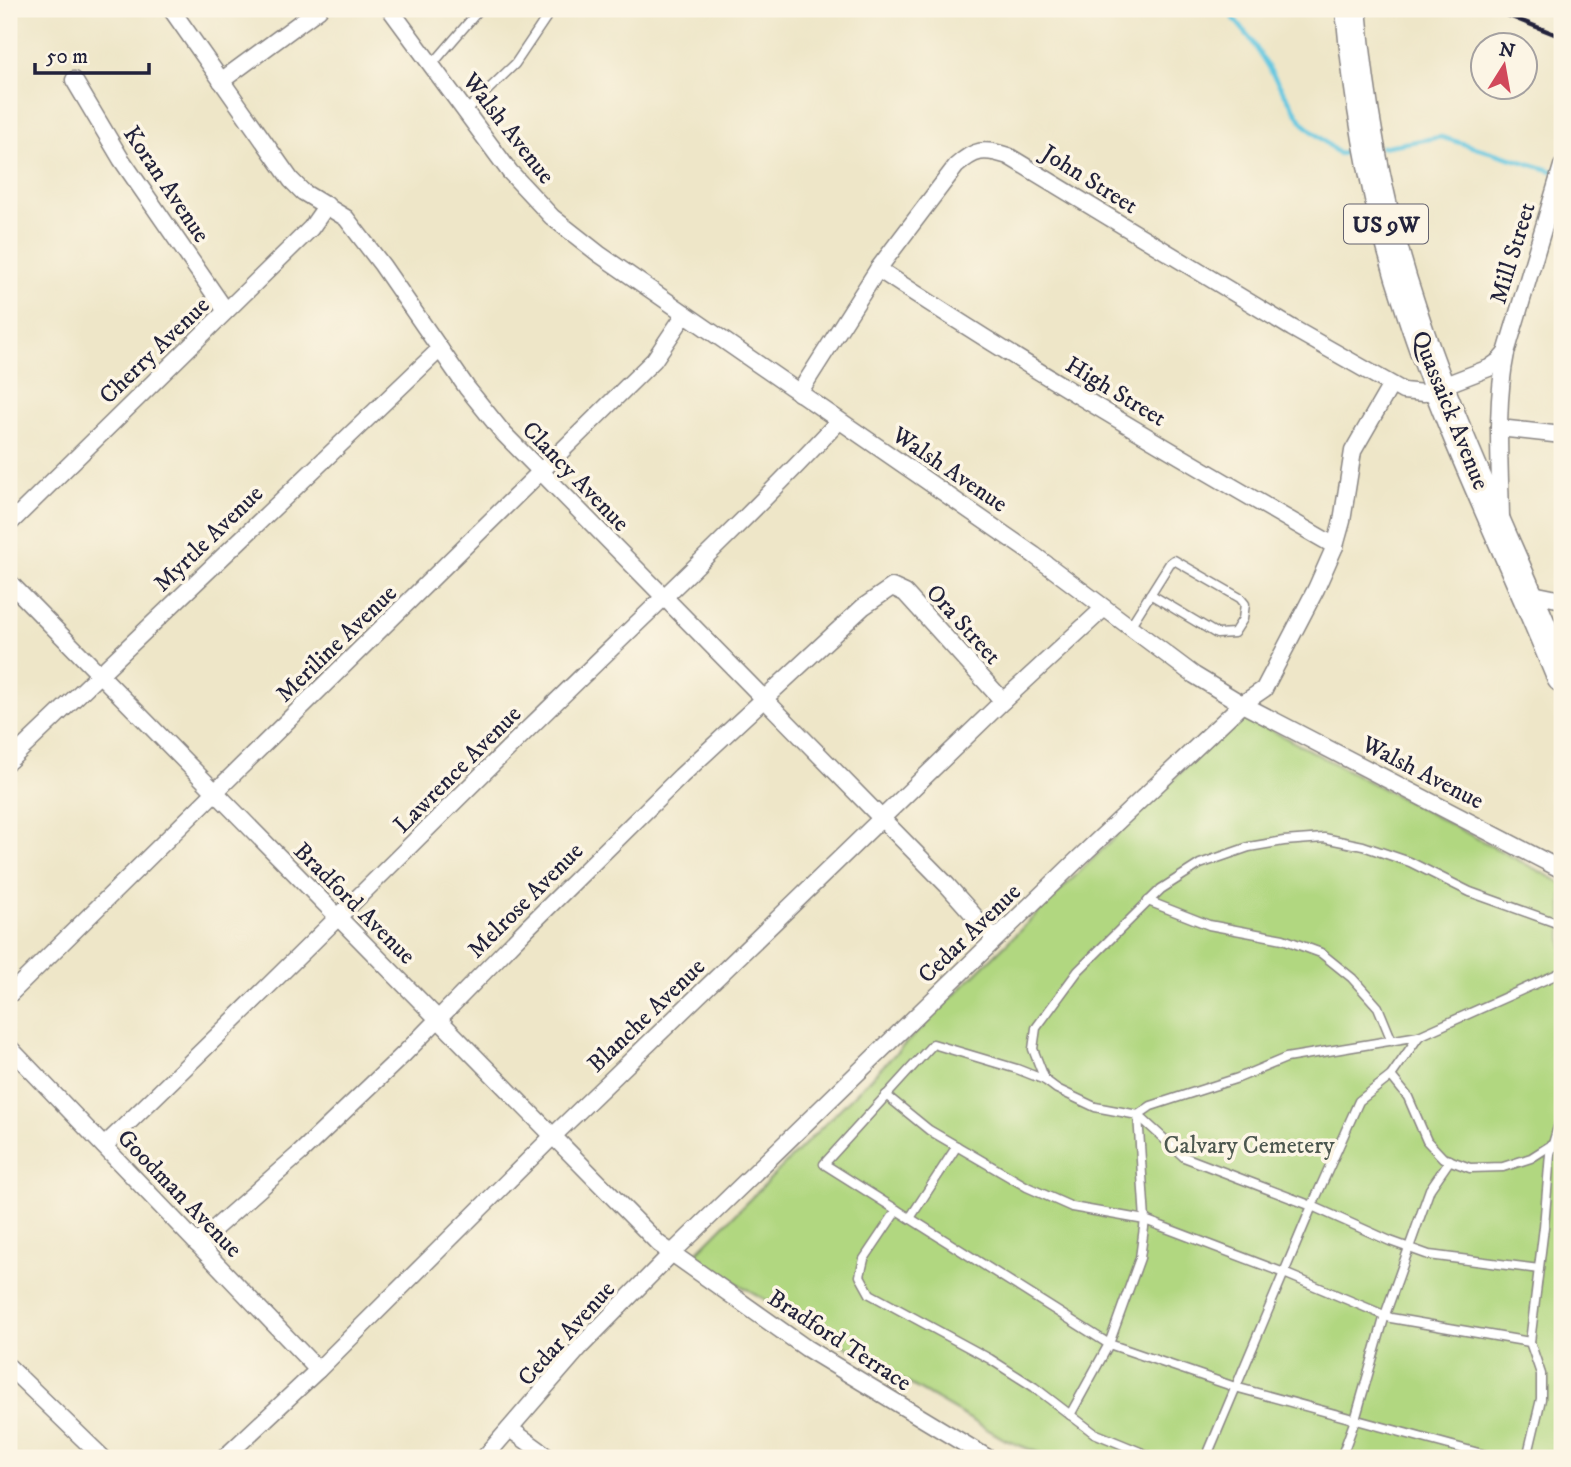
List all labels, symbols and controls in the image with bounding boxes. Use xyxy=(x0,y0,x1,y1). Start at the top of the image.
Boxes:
scale bar xyxy=(35,32,149,76)
north arrow xyxy=(1470,32,1540,102)
text: N xyxy=(1497,38,1517,64)
text: 50 m xyxy=(46,44,88,70)
street label: Walsh Avenue xyxy=(455,66,561,190)
street label: Koran Avenue xyxy=(116,121,216,249)
street label: John Street xyxy=(1034,138,1143,221)
street label: Mill Street xyxy=(1483,199,1543,308)
road number: US 9W xyxy=(1344,204,1428,244)
street label: Cherry Avenue xyxy=(93,291,216,411)
street label: Quassaick Avenue xyxy=(1405,327,1496,494)
street label: High Street xyxy=(1060,350,1172,434)
street label: Clancy Avenue xyxy=(515,415,635,538)
street label: Walsh Avenue xyxy=(885,420,1013,519)
street label: Myrtle Avenue xyxy=(148,479,270,598)
street label: Meriline Avenue xyxy=(270,578,404,709)
street label: Ora Street xyxy=(919,578,1007,671)
street label: Lawrence Avenue xyxy=(387,699,528,840)
street label: Walsh Avenue xyxy=(1356,729,1489,816)
street label: Bradford Avenue xyxy=(287,836,422,971)
street label: Melrose Avenue xyxy=(461,836,590,965)
street label: Cedar Avenue xyxy=(912,877,1027,990)
street label: Blanche Avenue xyxy=(582,952,712,1079)
street label: Goodman Avenue xyxy=(110,1123,248,1264)
park label: Calvary Cemetery xyxy=(1163,1131,1335,1161)
street label: Cedar Avenue xyxy=(512,1275,622,1393)
street label: Bradford Terrace xyxy=(762,1283,917,1398)

